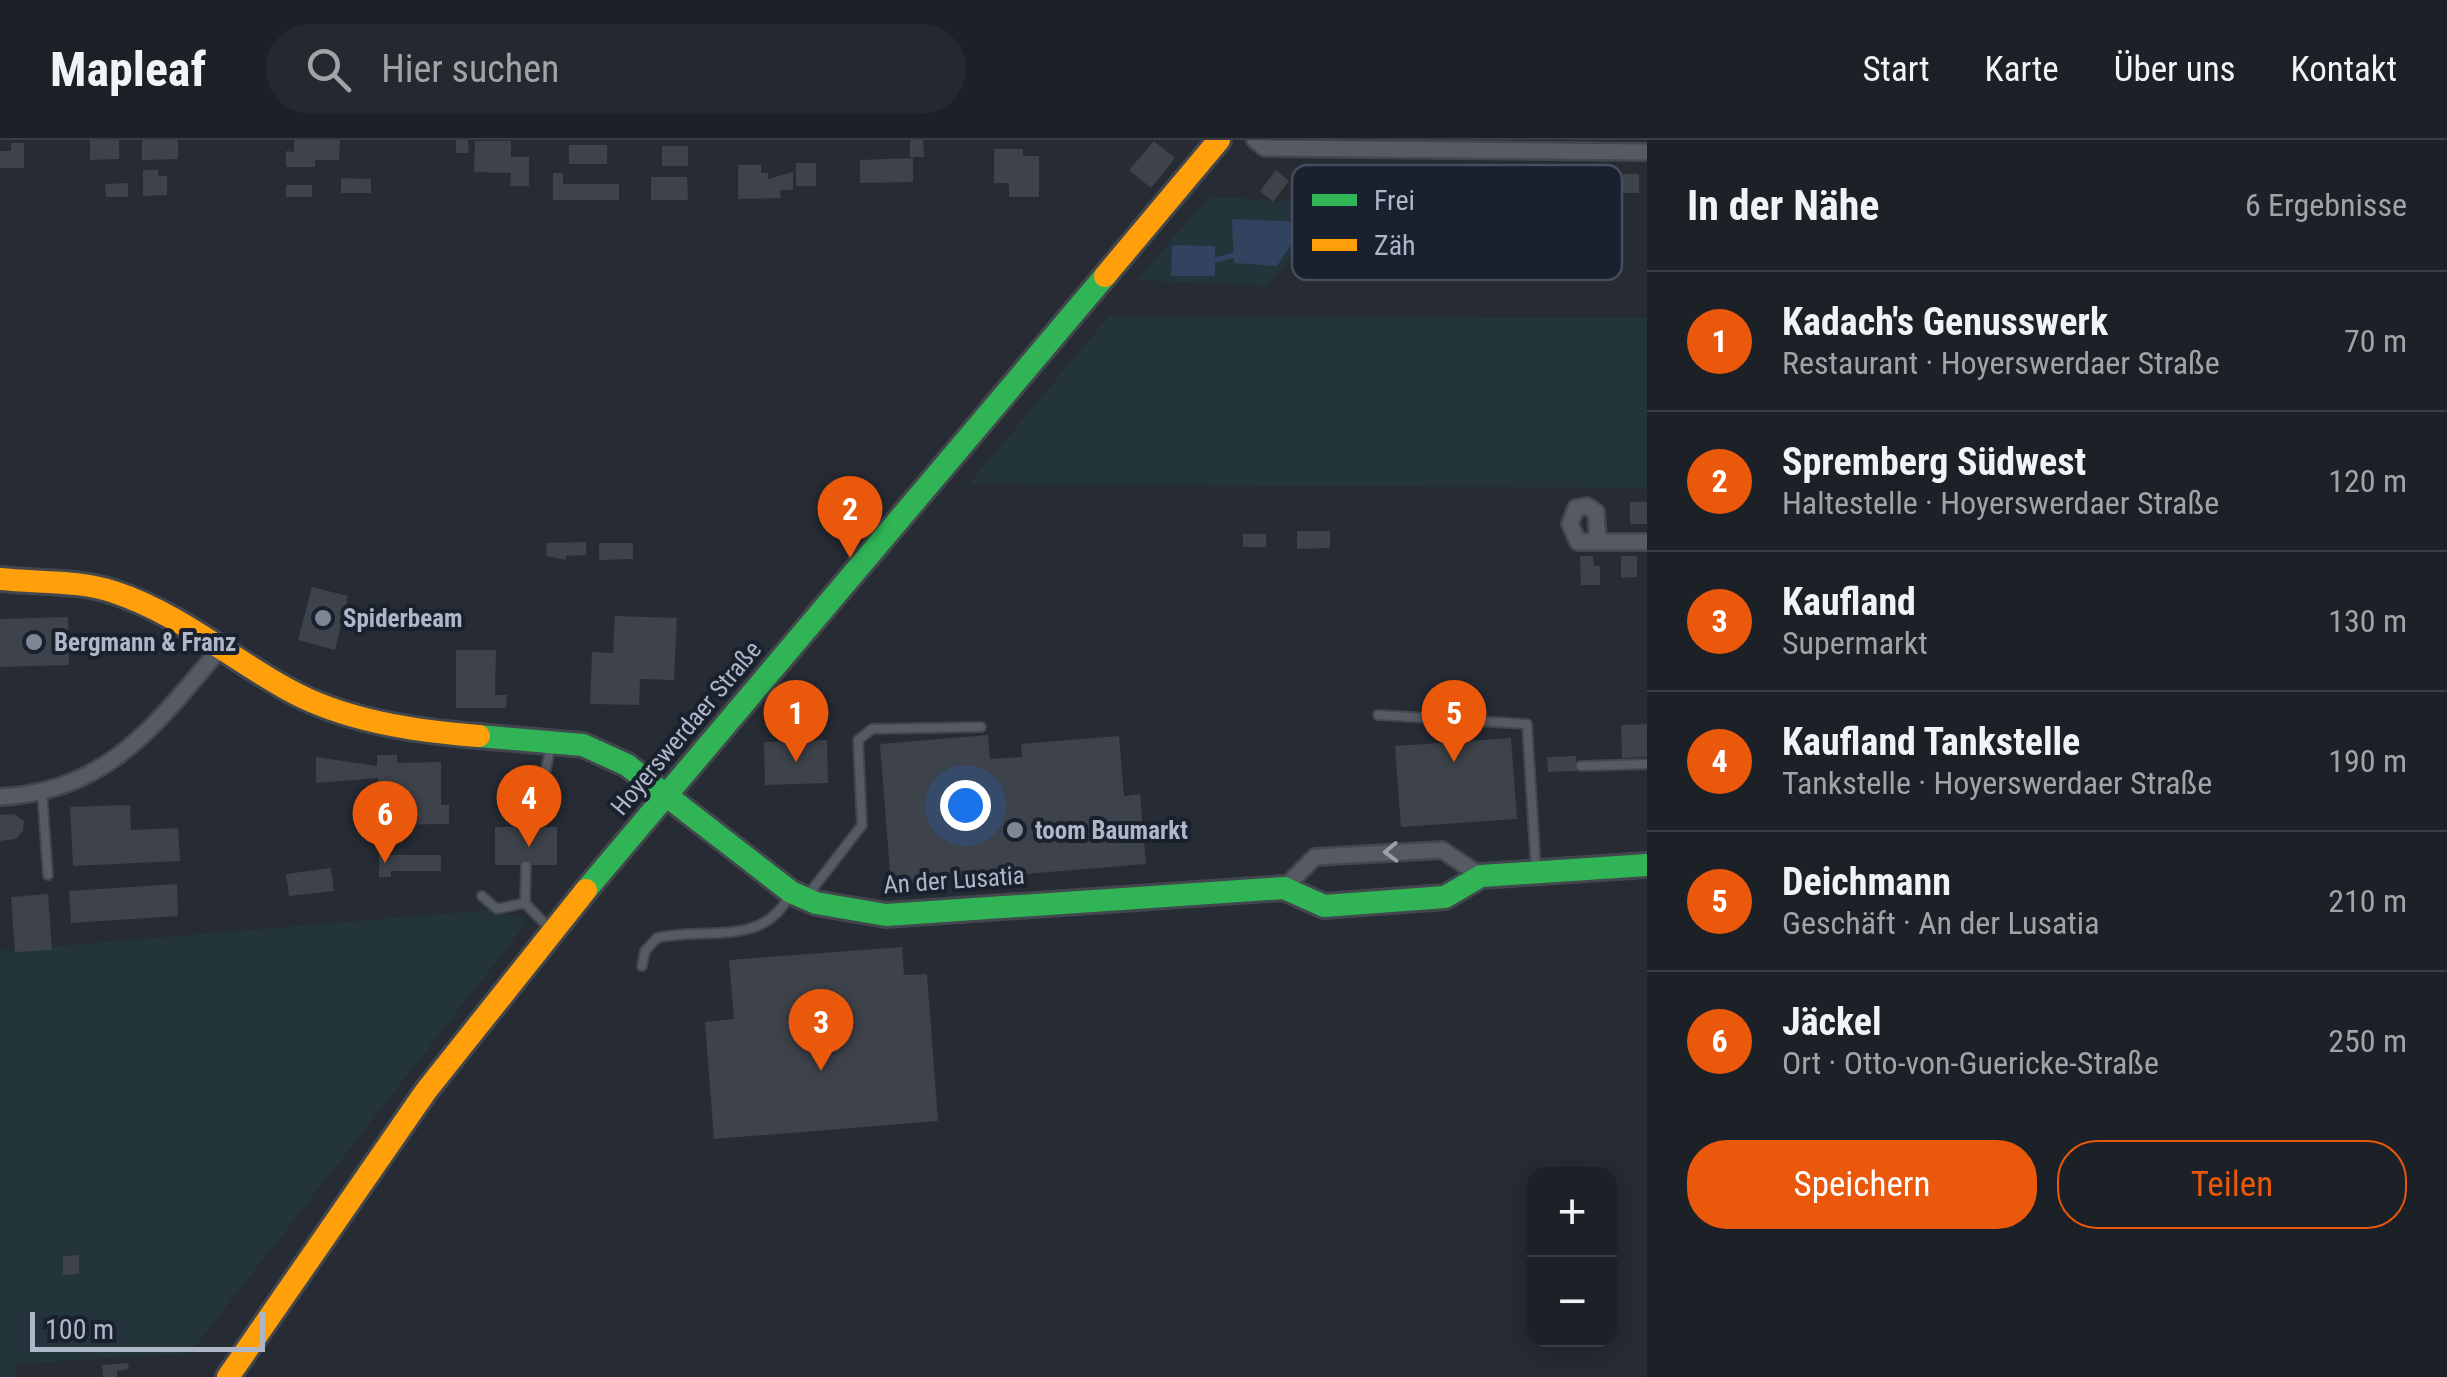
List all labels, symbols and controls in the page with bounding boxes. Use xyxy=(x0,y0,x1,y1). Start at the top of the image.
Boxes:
search box xyxy=(266,24,966,114)
text: Mapleaf xyxy=(50,41,206,98)
icon: search xyxy=(301,42,356,97)
text: Hier suchen xyxy=(381,47,559,91)
text: Start xyxy=(1862,49,1930,90)
text: Karte xyxy=(1985,49,2059,90)
text: Über uns xyxy=(2114,49,2236,90)
text: Kontakt xyxy=(2291,49,2397,90)
legend xyxy=(1292,165,1622,280)
text: In der Nähe xyxy=(1687,181,1879,230)
text: Frei xyxy=(1374,184,1415,217)
text: 6 Ergebnisse xyxy=(2245,186,2407,224)
text: Zäh xyxy=(1374,229,1416,262)
text: Kadach's Genusswerk xyxy=(1782,300,2108,344)
text: 1 xyxy=(1711,322,1728,360)
text: 70 m xyxy=(2344,322,2407,360)
text: Restaurant · Hoyerswerdaer Straße xyxy=(1782,344,2220,382)
text: Spremberg Südwest xyxy=(1782,440,2086,484)
text: 2 xyxy=(1711,462,1728,500)
text: 120 m xyxy=(2328,462,2407,500)
pin: 2 xyxy=(818,476,882,558)
text: Haltestelle · Hoyerswerdaer Straße xyxy=(1782,484,2219,522)
text: Kaufland xyxy=(1782,580,1916,624)
text: 3 xyxy=(1711,602,1728,640)
text: 130 m xyxy=(2328,602,2407,640)
place label: Spiderbeam xyxy=(343,604,462,633)
marker: Spiderbeam xyxy=(312,607,334,629)
text: Supermarkt xyxy=(1782,624,1928,662)
place label: Bergmann & Franz xyxy=(54,628,236,657)
marker: Bergmann & Franz xyxy=(23,631,45,653)
street label: Hoyerswerdaer Straße xyxy=(605,635,767,821)
pin: 1 xyxy=(764,680,828,762)
pin: 5 xyxy=(1422,680,1486,762)
text: Kaufland Tankstelle xyxy=(1782,720,2080,764)
text: 4 xyxy=(1711,742,1728,780)
text: 190 m xyxy=(2328,742,2407,780)
pin: 4 xyxy=(496,764,562,847)
text: Tankstelle · Hoyerswerdaer Straße xyxy=(1782,764,2212,802)
pin: 6 xyxy=(352,780,418,863)
your location xyxy=(940,780,991,831)
place label: toom Baumarkt xyxy=(1035,816,1188,845)
marker: toom Baumarkt xyxy=(1004,819,1026,841)
one-way arrow xyxy=(1383,841,1399,862)
text: Deichmann xyxy=(1782,860,1951,904)
street label: An der Lusatia xyxy=(882,861,1026,899)
text: 5 xyxy=(1711,882,1728,920)
text: 210 m xyxy=(2328,882,2407,920)
text: Geschäft · An der Lusatia xyxy=(1782,904,2099,942)
pin: 3 xyxy=(788,988,854,1071)
text: Jäckel xyxy=(1782,1000,1882,1044)
text: 6 xyxy=(1711,1022,1728,1060)
text: 250 m xyxy=(2328,1022,2407,1060)
text: Ort · Otto-von-Guericke-Straße xyxy=(1782,1044,2159,1082)
button: Speichern xyxy=(1687,1140,2037,1229)
button: Teilen xyxy=(2057,1140,2407,1229)
map controls xyxy=(1527,1167,1617,1347)
button: + xyxy=(1527,1167,1617,1257)
button: − xyxy=(1527,1257,1617,1347)
scale bar xyxy=(30,1307,265,1352)
text: 100 m xyxy=(45,1313,114,1346)

